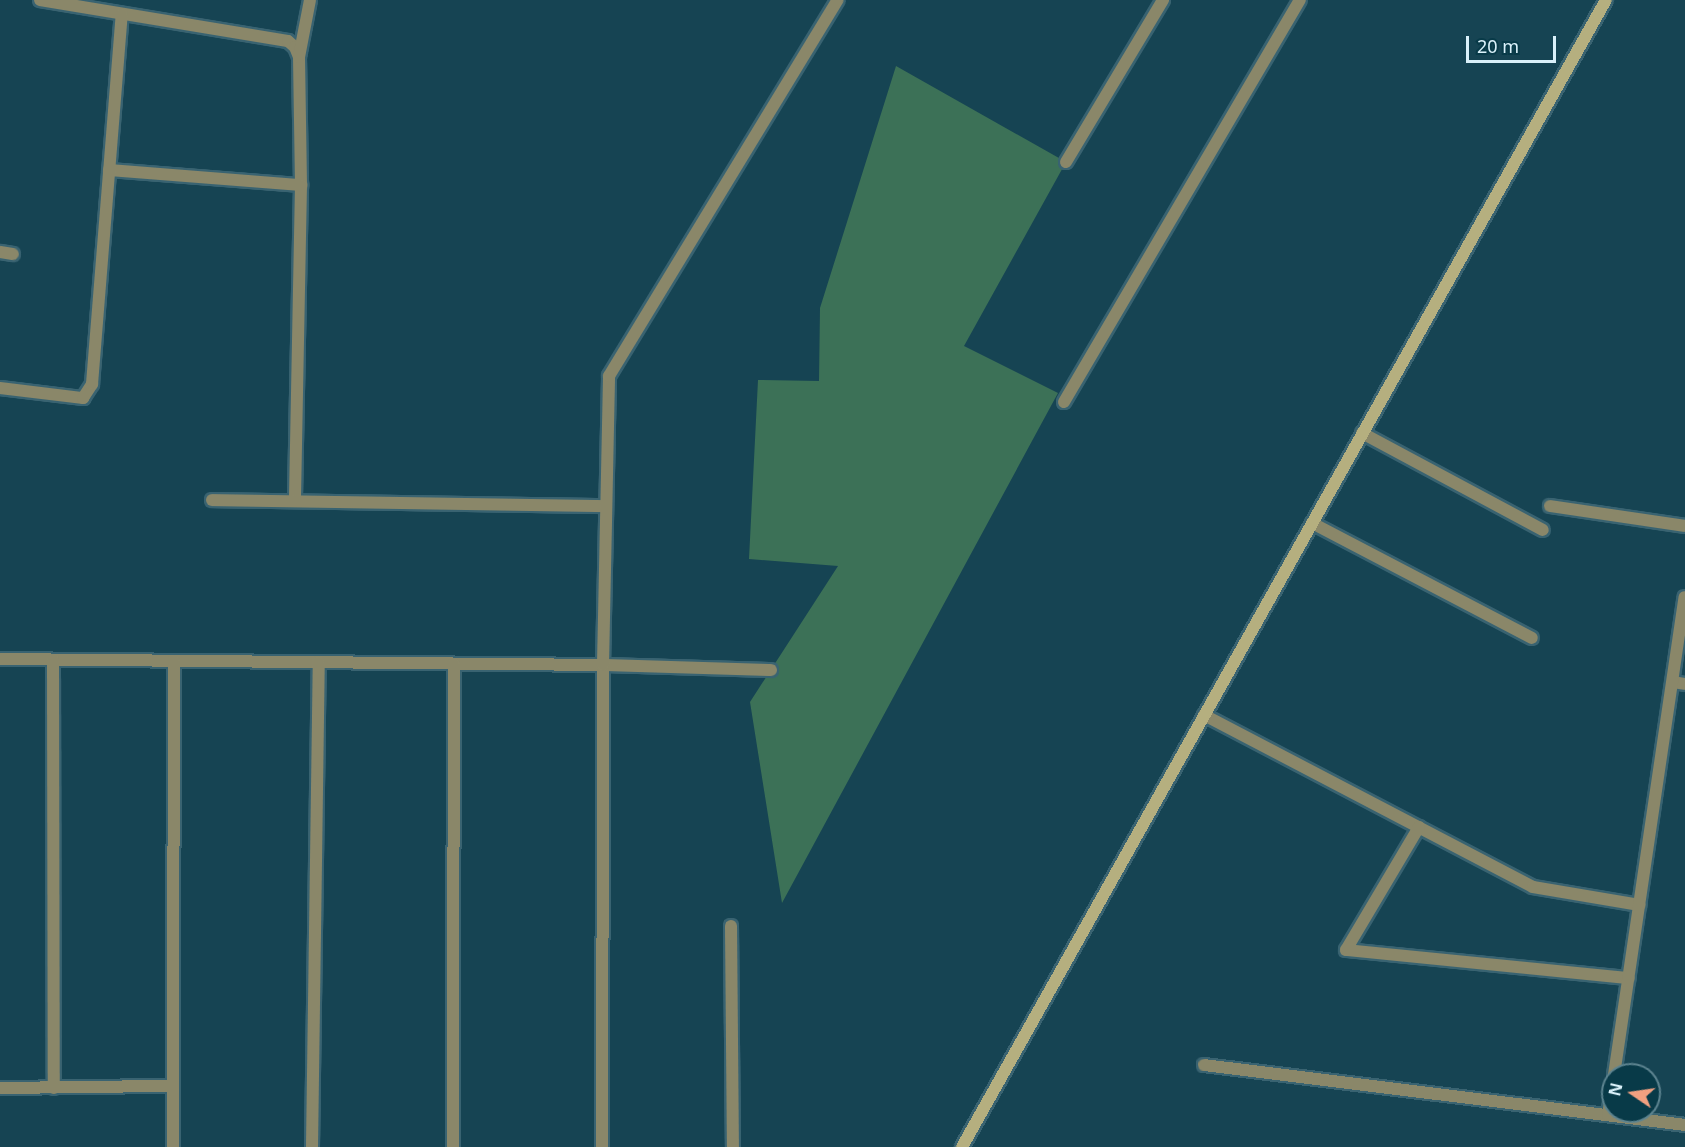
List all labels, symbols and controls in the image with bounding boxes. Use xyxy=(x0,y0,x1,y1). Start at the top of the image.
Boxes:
scale bar xyxy=(1469,24,1559,62)
text: 20 m xyxy=(1477,34,1519,58)
north arrow xyxy=(1601,1063,1661,1123)
text: N xyxy=(1603,1081,1628,1098)

